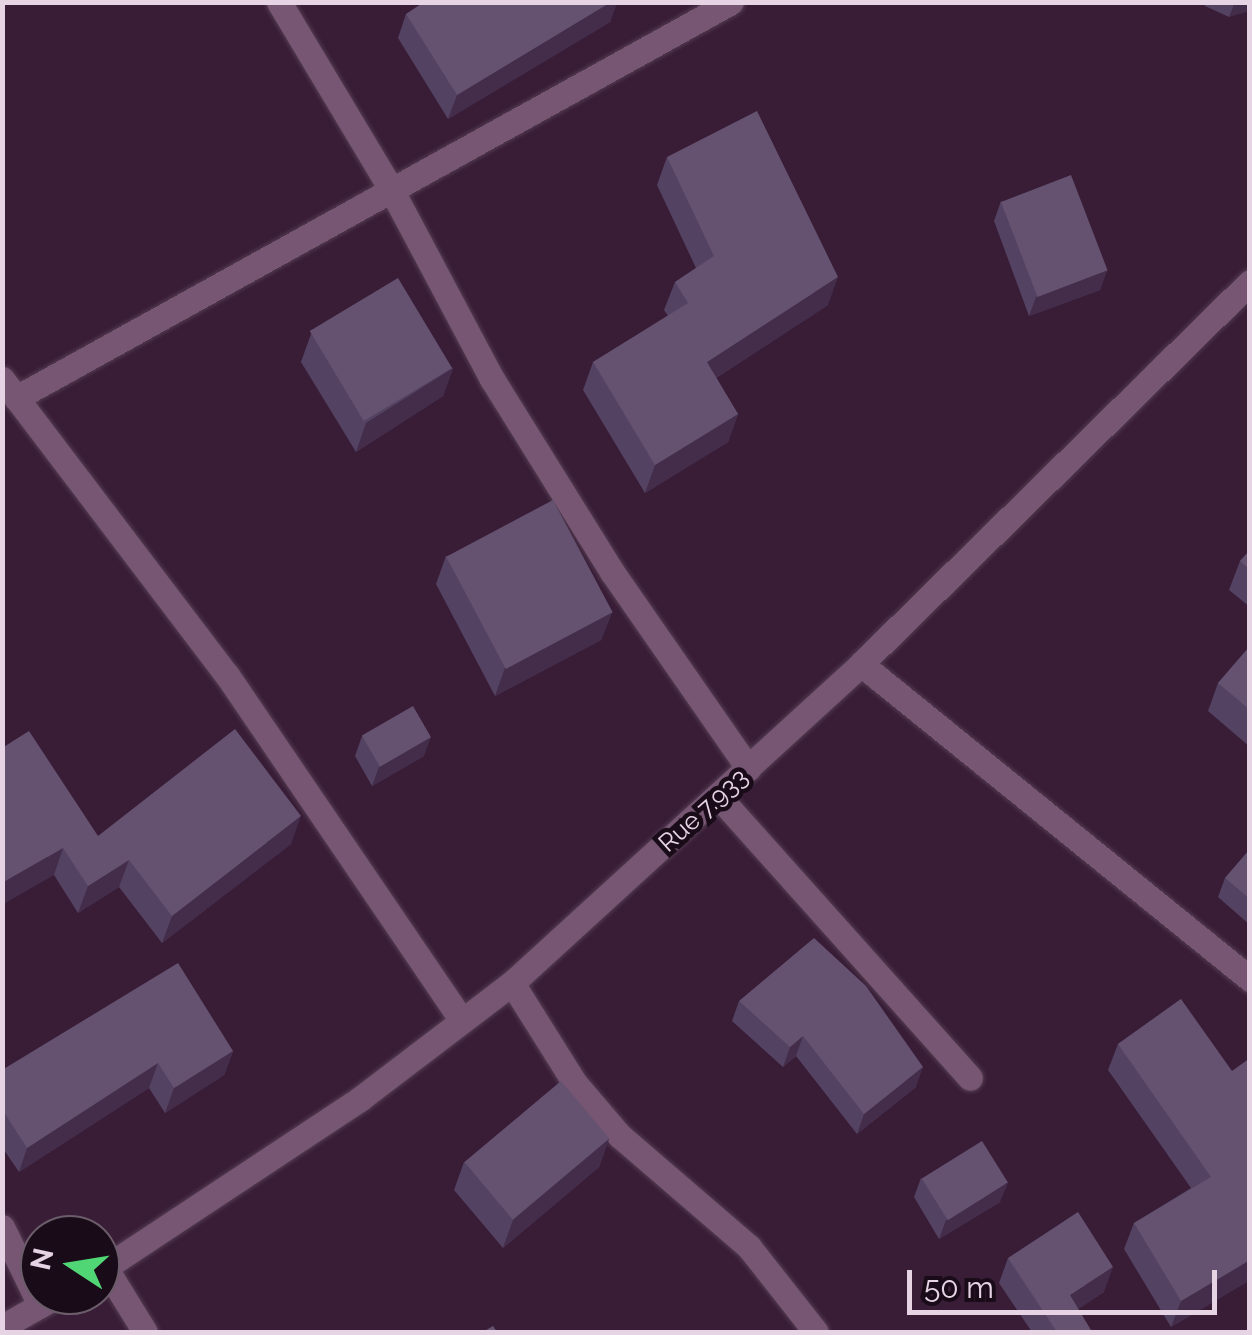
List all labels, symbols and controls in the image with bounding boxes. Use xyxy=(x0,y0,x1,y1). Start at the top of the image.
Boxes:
street label: Rue 7.933 xyxy=(652,762,754,858)
north arrow xyxy=(20,1215,120,1315)
text: N xyxy=(24,1245,60,1273)
scale bar xyxy=(912,1250,1222,1312)
text: 50 m xyxy=(924,1270,994,1305)

